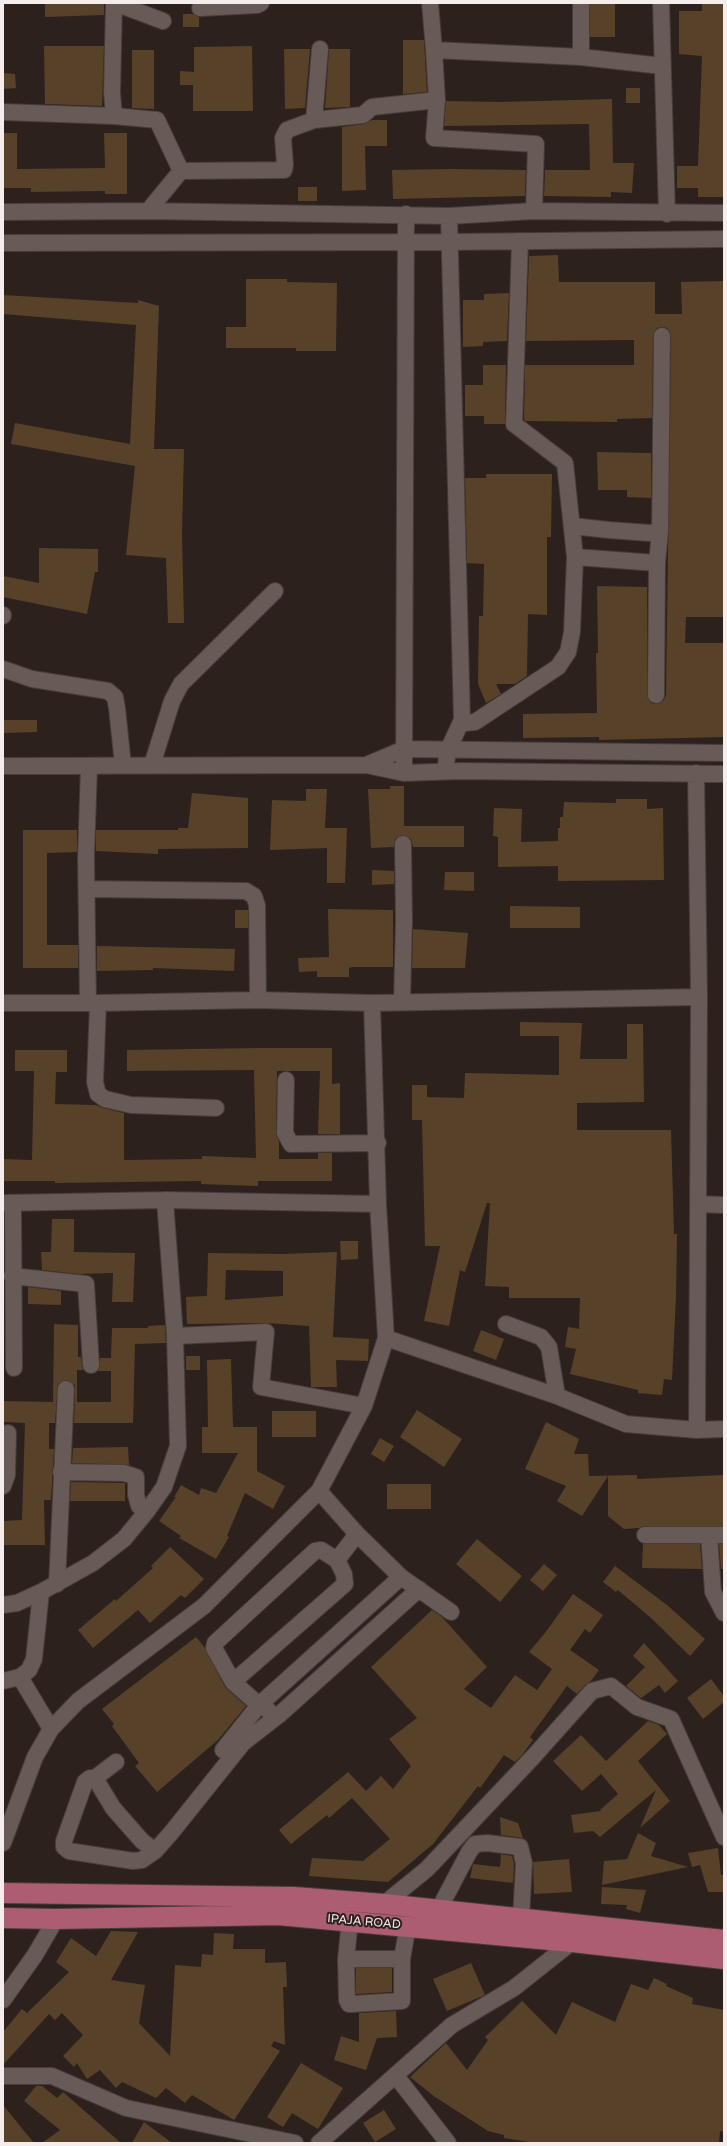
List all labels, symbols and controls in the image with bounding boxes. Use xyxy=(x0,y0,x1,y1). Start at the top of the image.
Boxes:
street label: IPAJA ROAD xyxy=(327,1912,401,1932)

